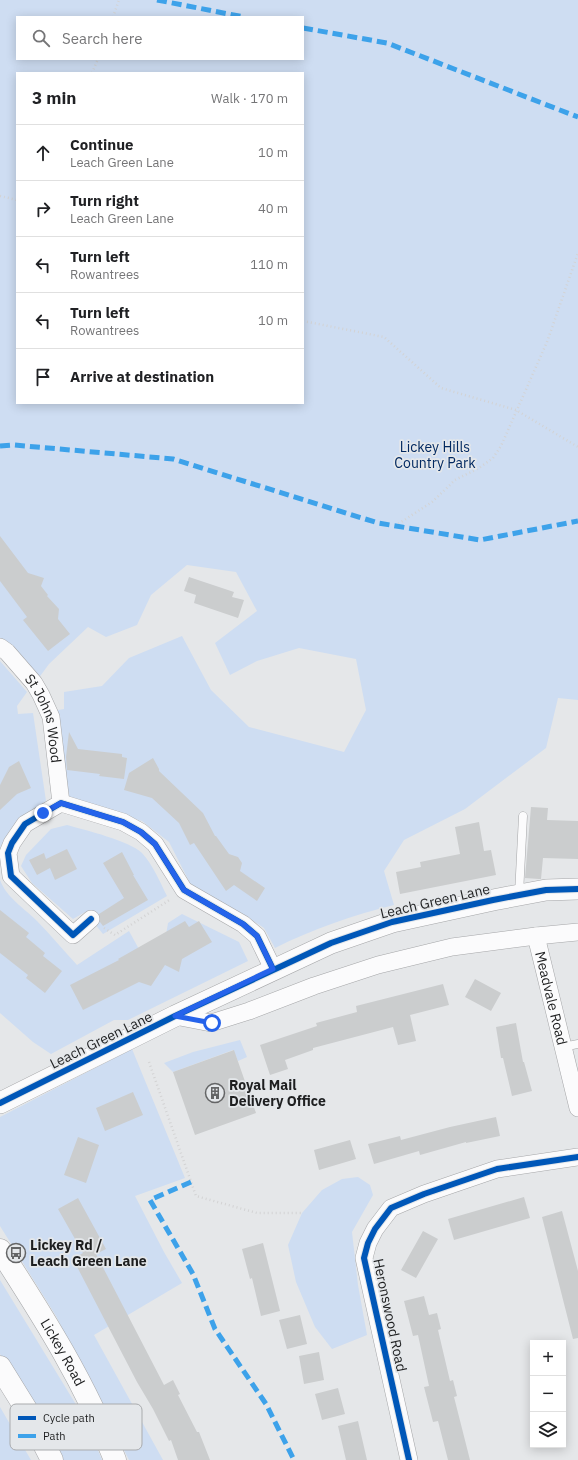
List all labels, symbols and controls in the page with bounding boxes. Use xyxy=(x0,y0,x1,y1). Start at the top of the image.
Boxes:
search box xyxy=(16,16,304,60)
icon: search xyxy=(30,27,52,49)
text: Search here xyxy=(62,29,142,48)
text: 3 min xyxy=(32,87,76,109)
text: Walk · 170 m xyxy=(211,90,288,107)
text: Continue xyxy=(70,135,134,154)
icon: ahead xyxy=(32,142,54,164)
text: 10 m xyxy=(258,144,288,161)
text: Leach Green Lane xyxy=(70,154,174,171)
text: Turn right xyxy=(70,191,139,210)
icon: right xyxy=(32,198,54,220)
text: 40 m xyxy=(258,200,288,217)
text: Leach Green Lane xyxy=(70,210,174,227)
text: Turn left xyxy=(70,247,130,266)
icon: left xyxy=(32,254,54,276)
text: 110 m xyxy=(250,256,288,273)
text: Rowantrees xyxy=(70,266,139,283)
text: Turn left xyxy=(70,303,130,322)
icon: left xyxy=(32,310,54,332)
text: 10 m xyxy=(258,312,288,329)
text: Rowantrees xyxy=(70,322,139,339)
icon: arrive xyxy=(32,366,54,388)
text: Arrive at destination xyxy=(70,367,214,386)
park label: Lickey Hills Country Park xyxy=(394,438,476,472)
street label: St Johns Wood xyxy=(21,670,65,764)
route end xyxy=(34,804,52,822)
street label: Leach Green Lane xyxy=(378,880,492,922)
street label: Meadvale Road xyxy=(531,949,571,1047)
street label: Leach Green Lane xyxy=(47,1007,156,1073)
route start xyxy=(203,1014,221,1032)
place label: Royal Mail Delivery Office xyxy=(229,1076,326,1110)
building icon: Royal Mail Delivery Office xyxy=(204,1082,226,1104)
place label: Lickey Rd / Leach Green Lane xyxy=(30,1236,147,1270)
bus stop icon: Lickey Rd / Leach Green Lane xyxy=(5,1242,27,1264)
street label: Heronswood Road xyxy=(369,1257,411,1373)
street label: Lickey Road xyxy=(36,1315,89,1389)
map controls xyxy=(530,1340,566,1448)
button: + xyxy=(530,1340,566,1376)
button: − xyxy=(530,1376,566,1412)
legend xyxy=(10,1404,142,1450)
text: Cycle path xyxy=(43,1411,95,1425)
button: layers xyxy=(530,1412,566,1448)
text: Path xyxy=(43,1429,66,1443)

